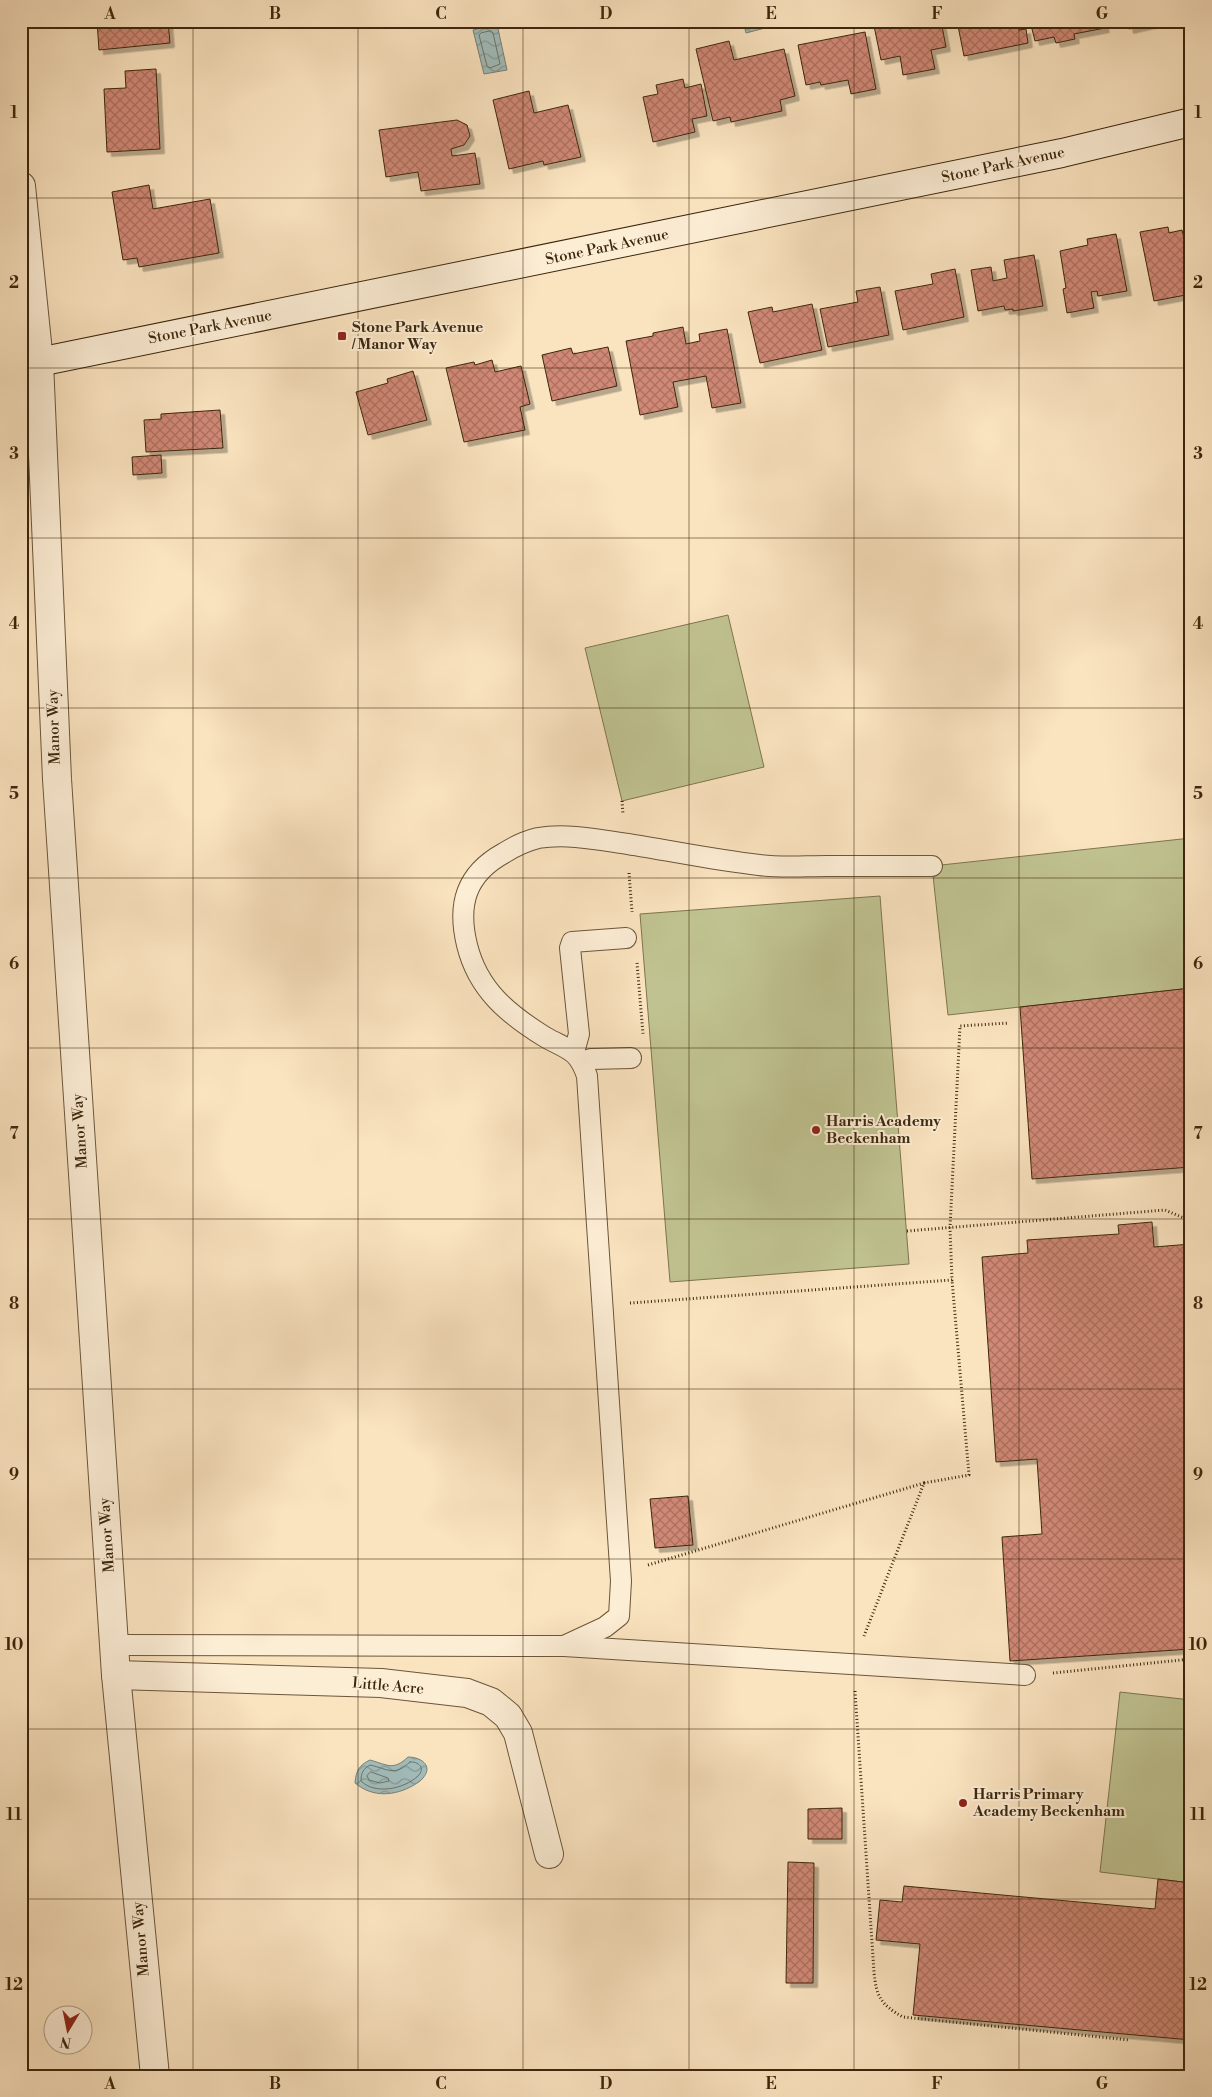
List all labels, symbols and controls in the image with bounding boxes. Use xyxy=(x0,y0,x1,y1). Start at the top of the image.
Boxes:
text: A xyxy=(103,4,116,24)
text: B xyxy=(269,4,281,24)
text: C xyxy=(435,4,447,24)
text: D xyxy=(600,4,613,24)
text: E xyxy=(765,4,777,24)
text: F xyxy=(931,4,943,24)
text: G xyxy=(1096,4,1109,24)
text: 1 xyxy=(10,103,18,123)
text: 1 xyxy=(1194,103,1202,123)
street label: Stone Park Avenue xyxy=(940,143,1066,187)
street label: Stone Park Avenue xyxy=(544,225,670,269)
text: 2 xyxy=(9,273,19,293)
text: 2 xyxy=(1193,273,1203,293)
street label: Stone Park Avenue xyxy=(147,306,273,348)
place label: Stone Park Avenue / Manor Way xyxy=(351,318,483,354)
marker: Stone Park Avenue / Manor Way xyxy=(336,330,348,342)
text: 3 xyxy=(9,444,19,464)
text: 3 xyxy=(1193,444,1203,464)
text: 4 xyxy=(9,614,20,634)
text: 4 xyxy=(1193,614,1204,634)
street label: Manor Way xyxy=(43,688,65,765)
text: 5 xyxy=(9,784,19,804)
text: 5 xyxy=(1193,784,1203,804)
text: 6 xyxy=(9,954,19,974)
text: 6 xyxy=(1193,954,1203,974)
street label: Manor Way xyxy=(68,1092,92,1169)
place label: Harris Academy Beckenham xyxy=(826,1112,941,1148)
text: 7 xyxy=(9,1124,19,1144)
marker: Harris Academy Beckenham xyxy=(810,1124,822,1136)
text: 7 xyxy=(1193,1124,1203,1144)
text: 8 xyxy=(9,1294,19,1314)
text: 8 xyxy=(1193,1294,1203,1314)
text: 9 xyxy=(9,1465,19,1485)
text: 9 xyxy=(1193,1465,1203,1485)
street label: Manor Way xyxy=(95,1496,119,1573)
text: 10 xyxy=(5,1635,23,1655)
text: 10 xyxy=(1189,1635,1207,1655)
street label: Little Acre xyxy=(351,1673,425,1699)
place label: Harris Primary Academy Beckenham xyxy=(972,1785,1125,1821)
marker: Harris Primary Academy Beckenham xyxy=(957,1797,969,1809)
text: 11 xyxy=(6,1805,22,1825)
text: 11 xyxy=(1190,1805,1206,1825)
street label: Manor Way xyxy=(128,1900,154,1977)
text: 12 xyxy=(5,1975,23,1995)
text: 12 xyxy=(1189,1975,1207,1995)
north arrow xyxy=(42,2004,92,2054)
text: N xyxy=(59,2032,73,2052)
text: A xyxy=(103,2074,116,2094)
text: B xyxy=(269,2074,281,2094)
text: C xyxy=(435,2074,447,2094)
text: D xyxy=(600,2074,613,2094)
text: E xyxy=(765,2074,777,2094)
text: F xyxy=(931,2074,943,2094)
text: G xyxy=(1096,2074,1109,2094)

